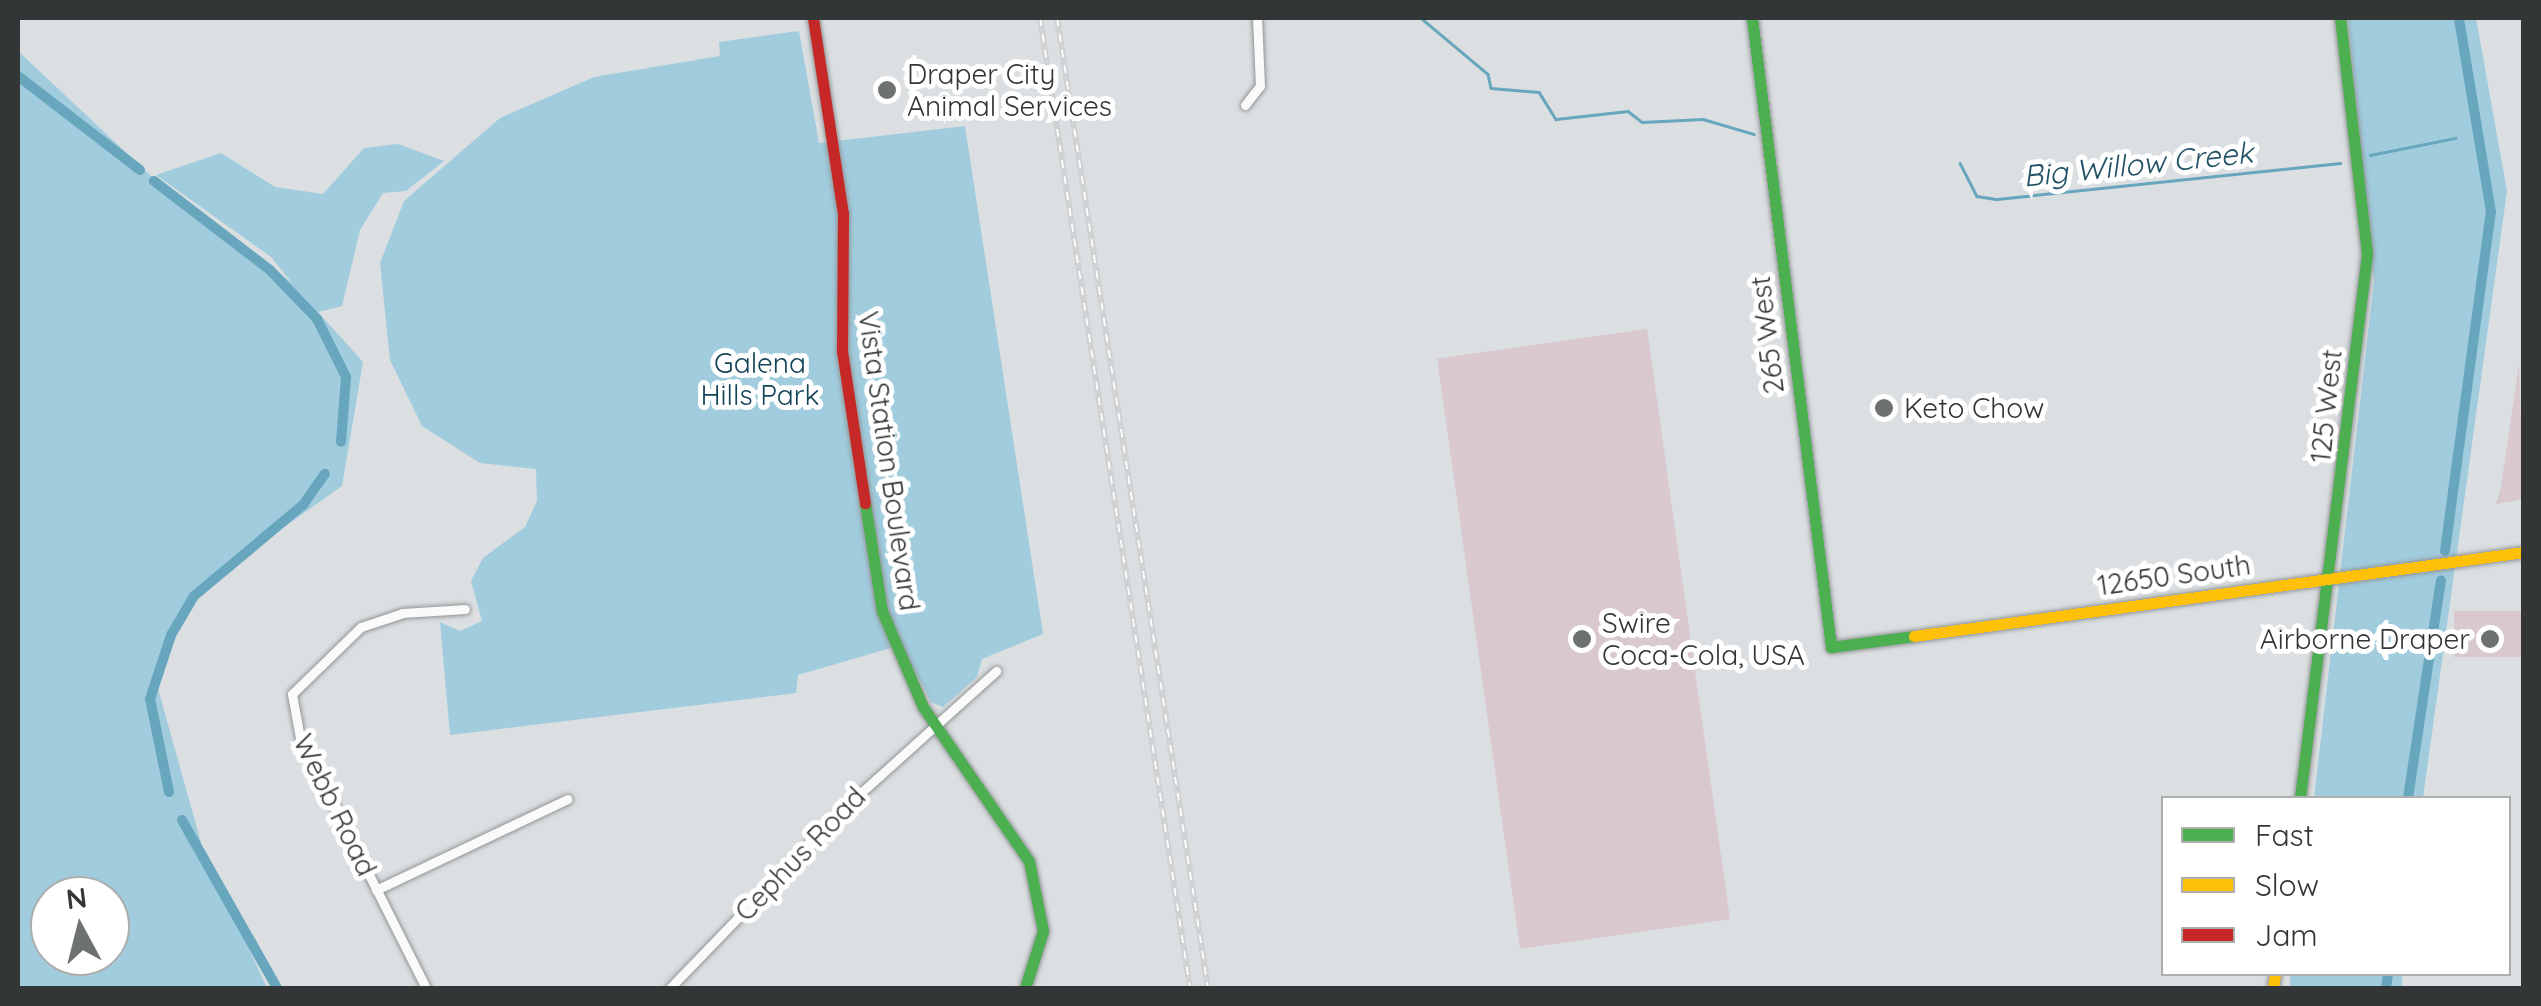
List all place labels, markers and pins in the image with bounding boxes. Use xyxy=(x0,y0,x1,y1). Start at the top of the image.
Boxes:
place label: Draper City Animal Services xyxy=(907,57,1112,123)
marker: Draper City Animal Services xyxy=(876,79,898,101)
place label: Keto Chow xyxy=(1904,391,2044,425)
marker: Keto Chow xyxy=(1873,397,1895,419)
place label: Swire Coca-Cola, USA xyxy=(1602,606,1805,672)
place label: Airborne Draper xyxy=(2260,622,2470,656)
marker: Swire Coca-Cola, USA xyxy=(1571,628,1593,650)
marker: Airborne Draper xyxy=(2479,628,2501,650)

